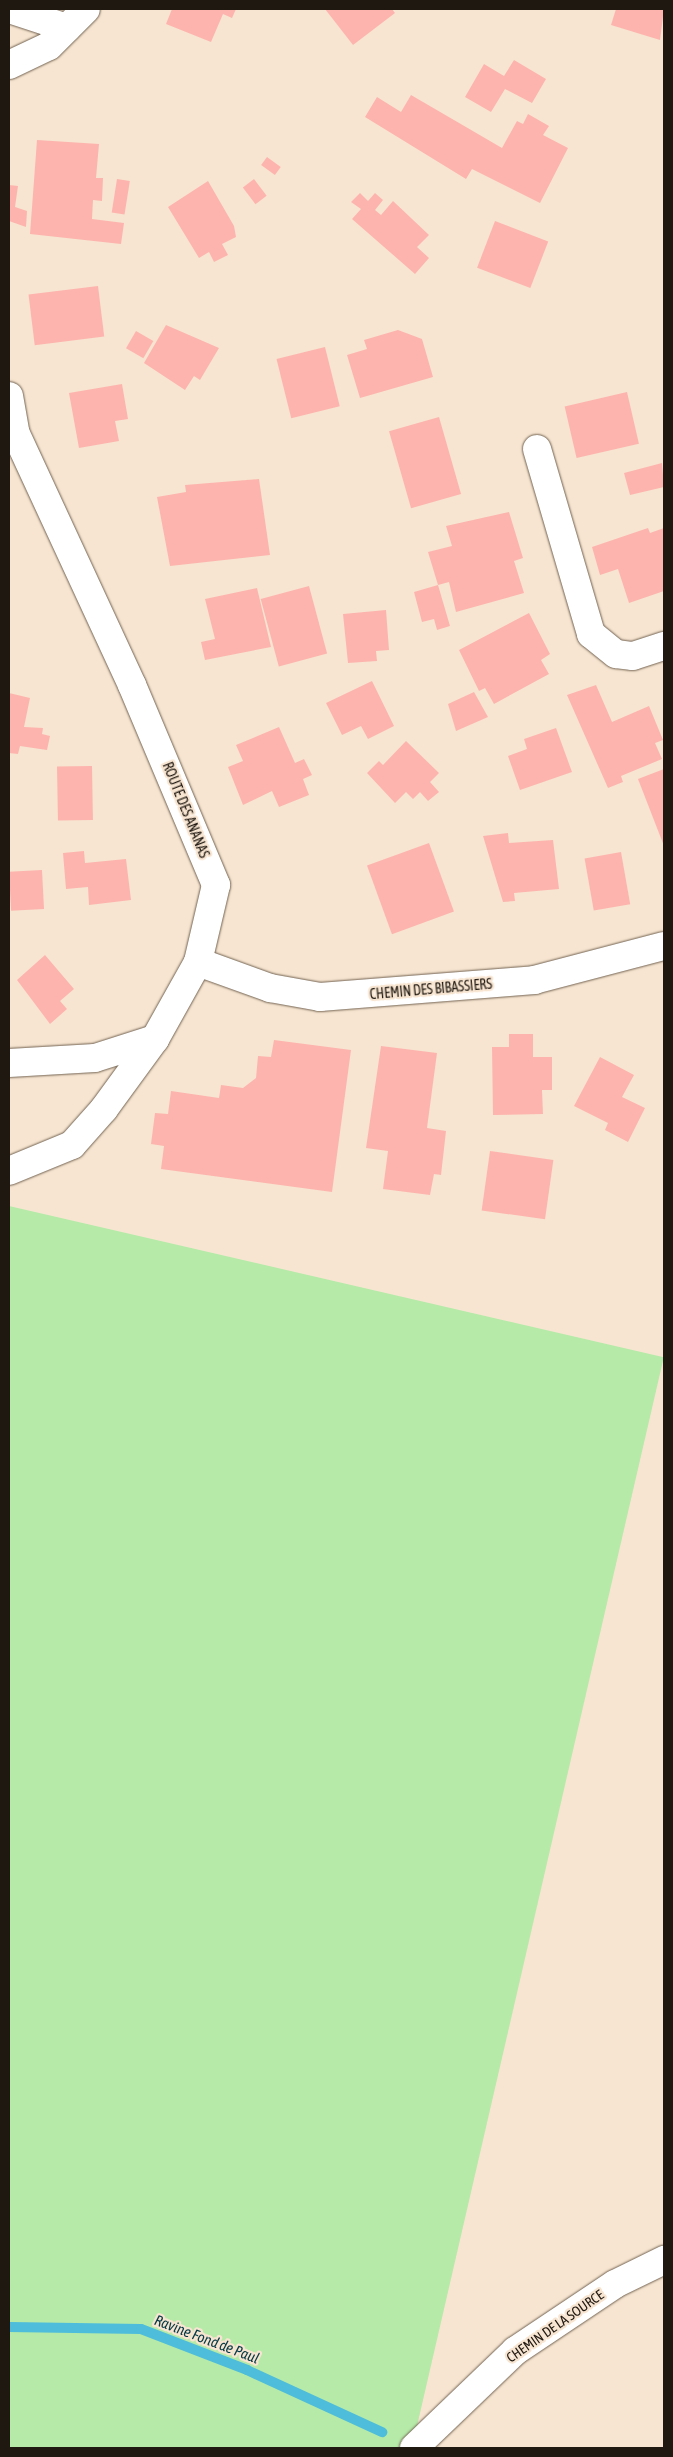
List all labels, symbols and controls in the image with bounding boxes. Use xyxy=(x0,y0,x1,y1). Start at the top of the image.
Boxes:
street label: ROUTE DES ANANAS xyxy=(159,760,213,860)
street label: CHEMIN DES BIBASSIERS xyxy=(369,975,493,1003)
street label: CHEMIN DE LA SOURCE xyxy=(503,2286,607,2366)
water label: Ravine Fond de Paul xyxy=(152,2311,262,2367)

